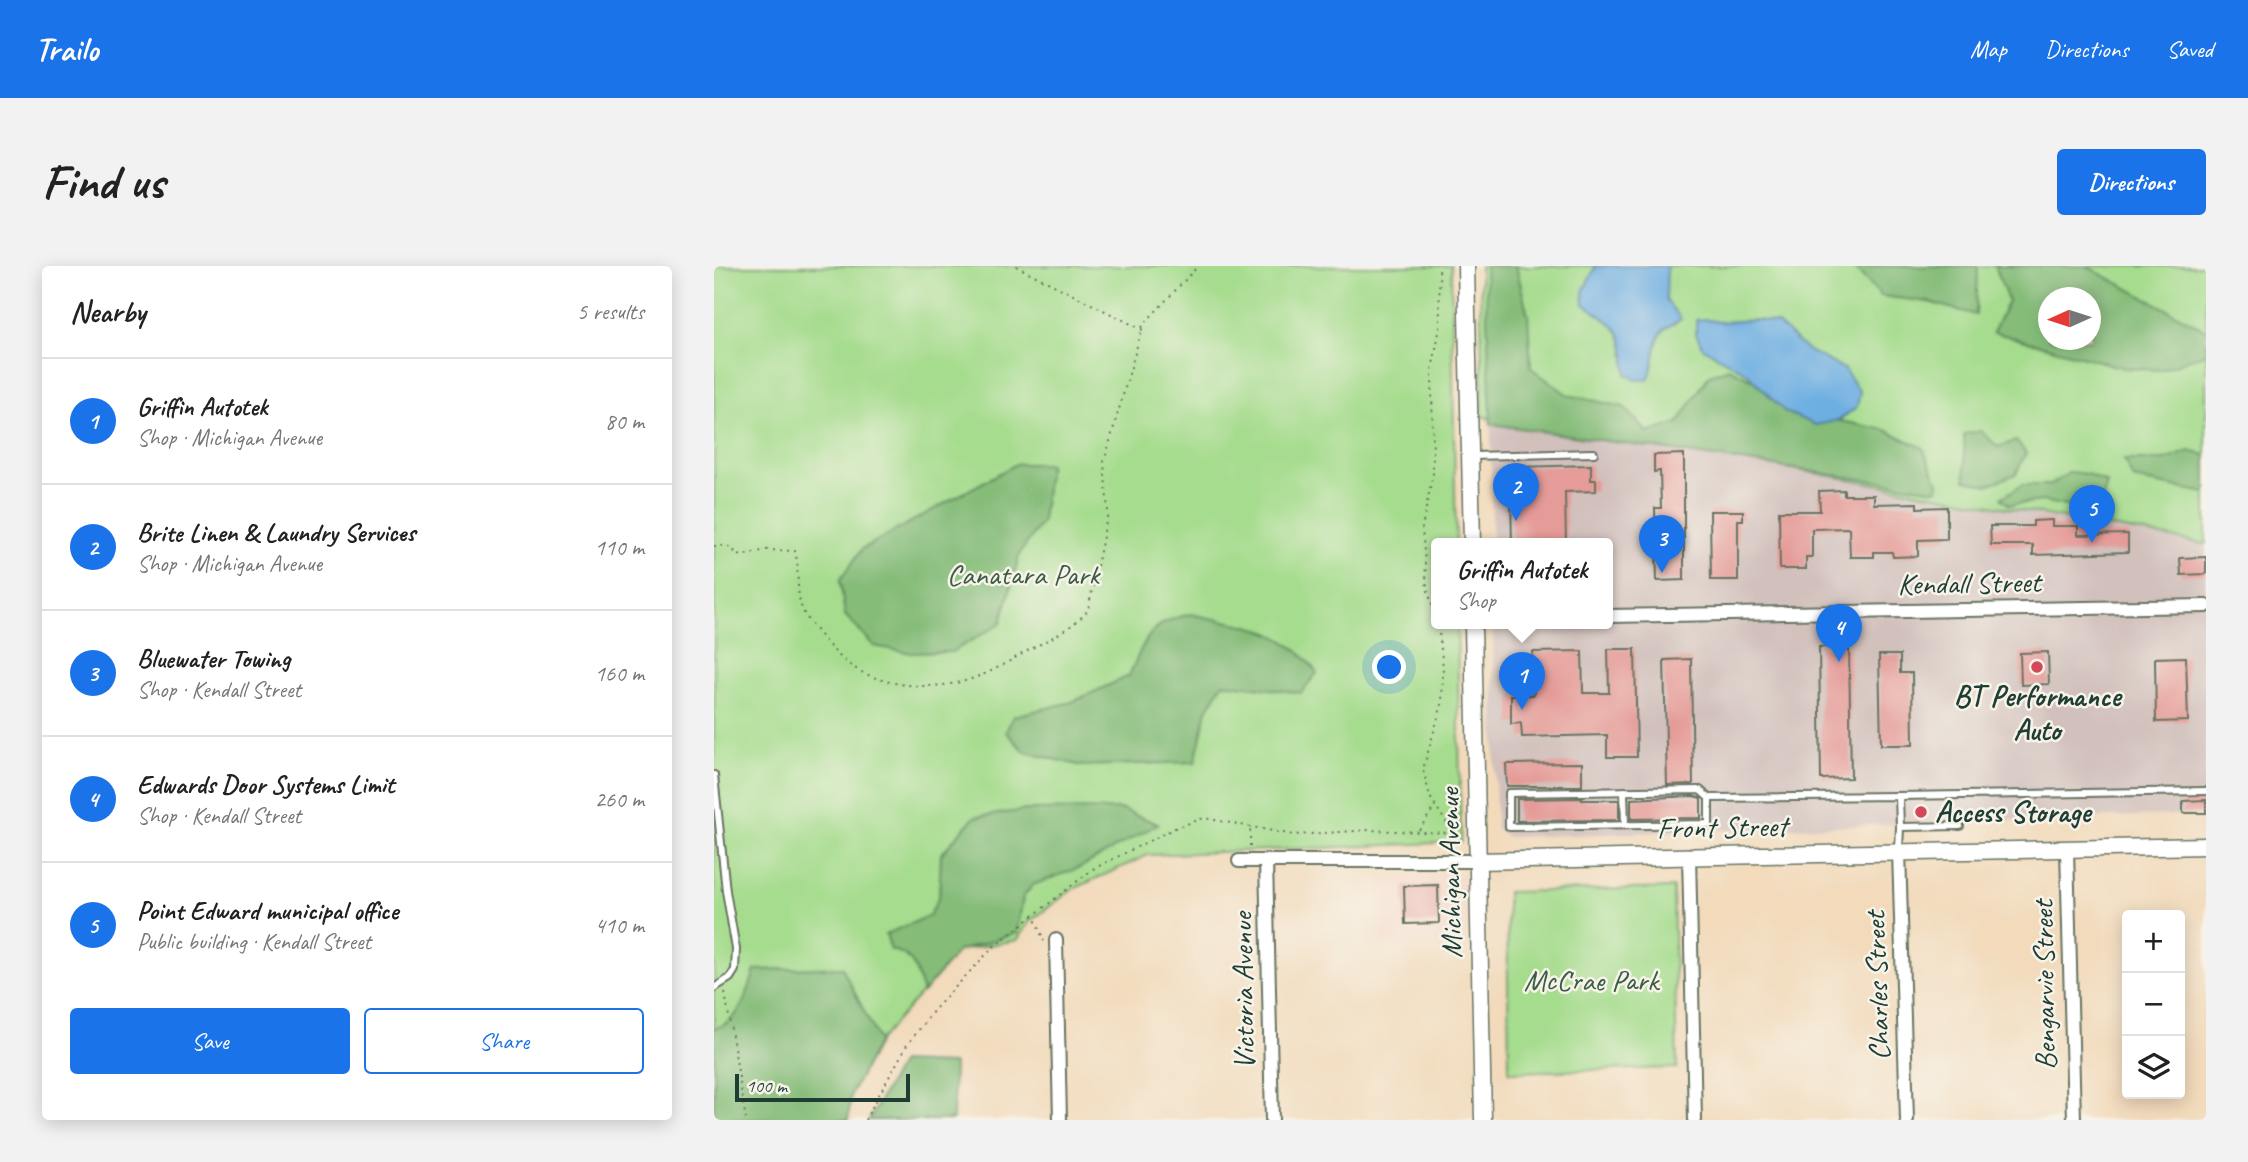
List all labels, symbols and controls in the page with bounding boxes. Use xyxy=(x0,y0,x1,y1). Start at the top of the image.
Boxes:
text: Trailo xyxy=(35,28,98,70)
text: Map xyxy=(1970,34,2007,64)
text: Directions xyxy=(2045,34,2128,64)
text: Saved xyxy=(2166,34,2213,64)
button: Directions xyxy=(2057,149,2206,215)
text: Find us xyxy=(42,151,164,213)
north arrow xyxy=(2038,287,2101,350)
text: Nearby xyxy=(70,293,146,331)
text: 5 results xyxy=(577,297,644,326)
text: Griffin Autotek xyxy=(137,390,268,423)
text: 1 xyxy=(88,407,98,436)
text: 80 m xyxy=(605,407,644,436)
text: Shop · Michigan Avenue xyxy=(137,423,322,452)
pin: 2 xyxy=(1493,463,1539,521)
pin: 5 xyxy=(2069,485,2115,543)
pin: 3 xyxy=(1639,515,1685,573)
text: Brite Linen & Laundry Services xyxy=(137,516,415,549)
text: 2 xyxy=(88,533,98,562)
text: 110 m xyxy=(595,533,644,562)
popup xyxy=(1431,538,1613,629)
text: Shop · Michigan Avenue xyxy=(137,549,322,578)
text: Griffin Autotek xyxy=(1457,553,1587,586)
park label: Canatara Park xyxy=(947,555,1101,593)
street label: Kendall Street xyxy=(1897,563,2044,603)
text: Shop xyxy=(1457,586,1496,615)
pin: 4 xyxy=(1816,604,1862,662)
text: Bluewater Towing xyxy=(137,642,290,675)
your location xyxy=(1372,650,1406,684)
pin: 1 xyxy=(1499,652,1545,710)
text: 3 xyxy=(88,659,98,688)
text: 160 m xyxy=(595,659,644,688)
marker: BT Performance Auto xyxy=(2029,659,2045,675)
text: Shop · Kendall Street xyxy=(137,675,301,704)
place label: BT Performance Auto xyxy=(1954,677,2123,749)
text: Edwards Door Systems Limit xyxy=(137,768,394,801)
text: 4 xyxy=(88,785,98,814)
text: 260 m xyxy=(595,785,644,814)
street label: Michigan Avenue xyxy=(1429,785,1470,958)
place label: Access Storage xyxy=(1935,793,2093,831)
text: Shop · Kendall Street xyxy=(137,801,301,830)
marker: Access Storage xyxy=(1913,804,1929,820)
street label: Front Street xyxy=(1657,807,1791,847)
text: Point Edward municipal office xyxy=(137,894,398,927)
street label: Bengarvie Street xyxy=(2023,897,2064,1070)
street label: Charles Street xyxy=(1855,908,1899,1061)
street label: Victoria Avenue xyxy=(1223,910,1263,1070)
map controls xyxy=(2122,910,2185,1099)
button: + xyxy=(2122,910,2185,973)
text: 5 xyxy=(88,911,98,940)
text: 410 m xyxy=(595,911,644,940)
text: Public building · Kendall Street xyxy=(137,927,371,956)
park label: McCrae Park xyxy=(1524,961,1660,999)
button: − xyxy=(2122,973,2185,1036)
button: Save xyxy=(70,1008,350,1074)
button: Share xyxy=(364,1008,644,1074)
button: layers xyxy=(2122,1036,2185,1099)
scale bar xyxy=(735,1071,910,1103)
text: 100 m xyxy=(746,1074,787,1098)

